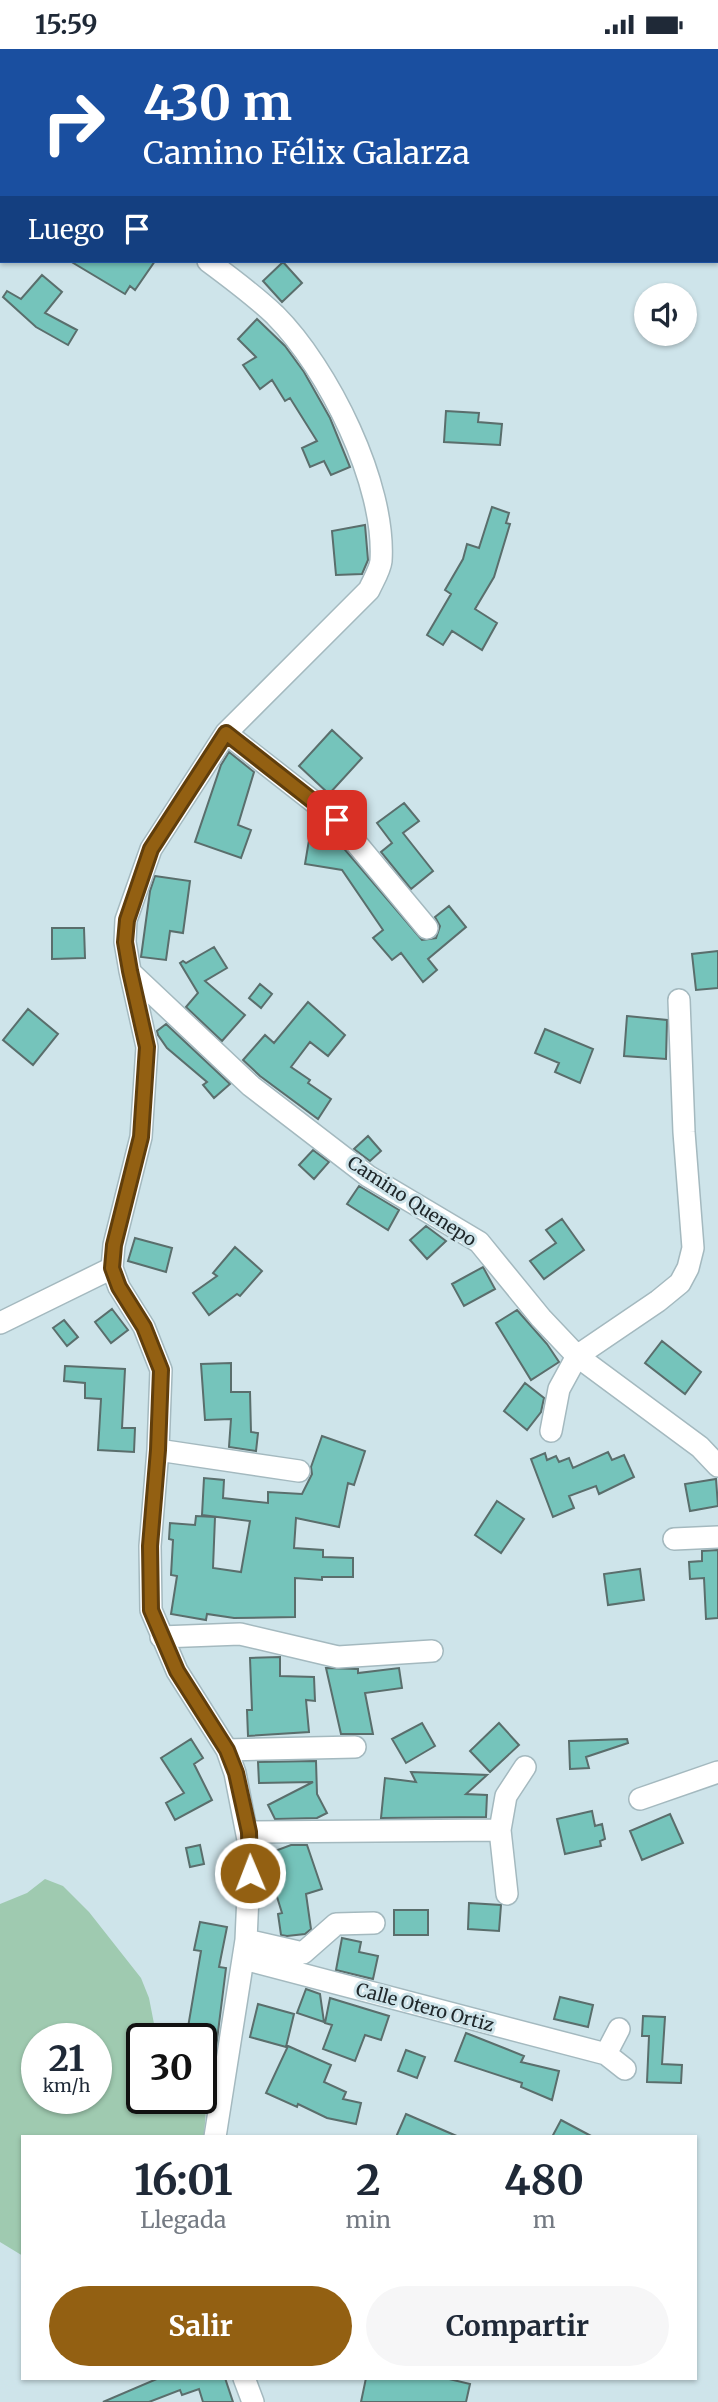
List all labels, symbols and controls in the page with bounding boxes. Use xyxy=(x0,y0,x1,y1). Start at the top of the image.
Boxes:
text: 15:59 xyxy=(35,8,97,41)
text: 430 m xyxy=(143,72,292,133)
icon: right xyxy=(28,77,119,168)
text: Camino Félix Galarza xyxy=(143,133,470,173)
icon: arrive xyxy=(118,210,156,248)
text: Luego xyxy=(28,213,104,246)
map controls xyxy=(634,283,697,346)
button: sound xyxy=(634,283,697,346)
pin xyxy=(307,790,367,850)
icon: arrive xyxy=(318,801,356,839)
street label: Camino Quenepo xyxy=(343,1151,481,1251)
position arrow xyxy=(213,1836,287,1910)
street label: Calle Otero Ortiz xyxy=(353,1978,497,2037)
speed limit sign: 30 xyxy=(126,2023,217,2114)
text: 21 xyxy=(49,2037,84,2081)
text: km/h xyxy=(43,2074,90,2097)
text: 16:01 xyxy=(134,2154,233,2206)
text: 2 xyxy=(356,2154,381,2206)
text: 480 xyxy=(504,2154,584,2206)
text: Llegada xyxy=(140,2205,226,2234)
text: min xyxy=(346,2205,391,2234)
text: m xyxy=(533,2205,555,2234)
button: Salir xyxy=(49,2286,352,2366)
button: Compartir xyxy=(366,2286,669,2366)

